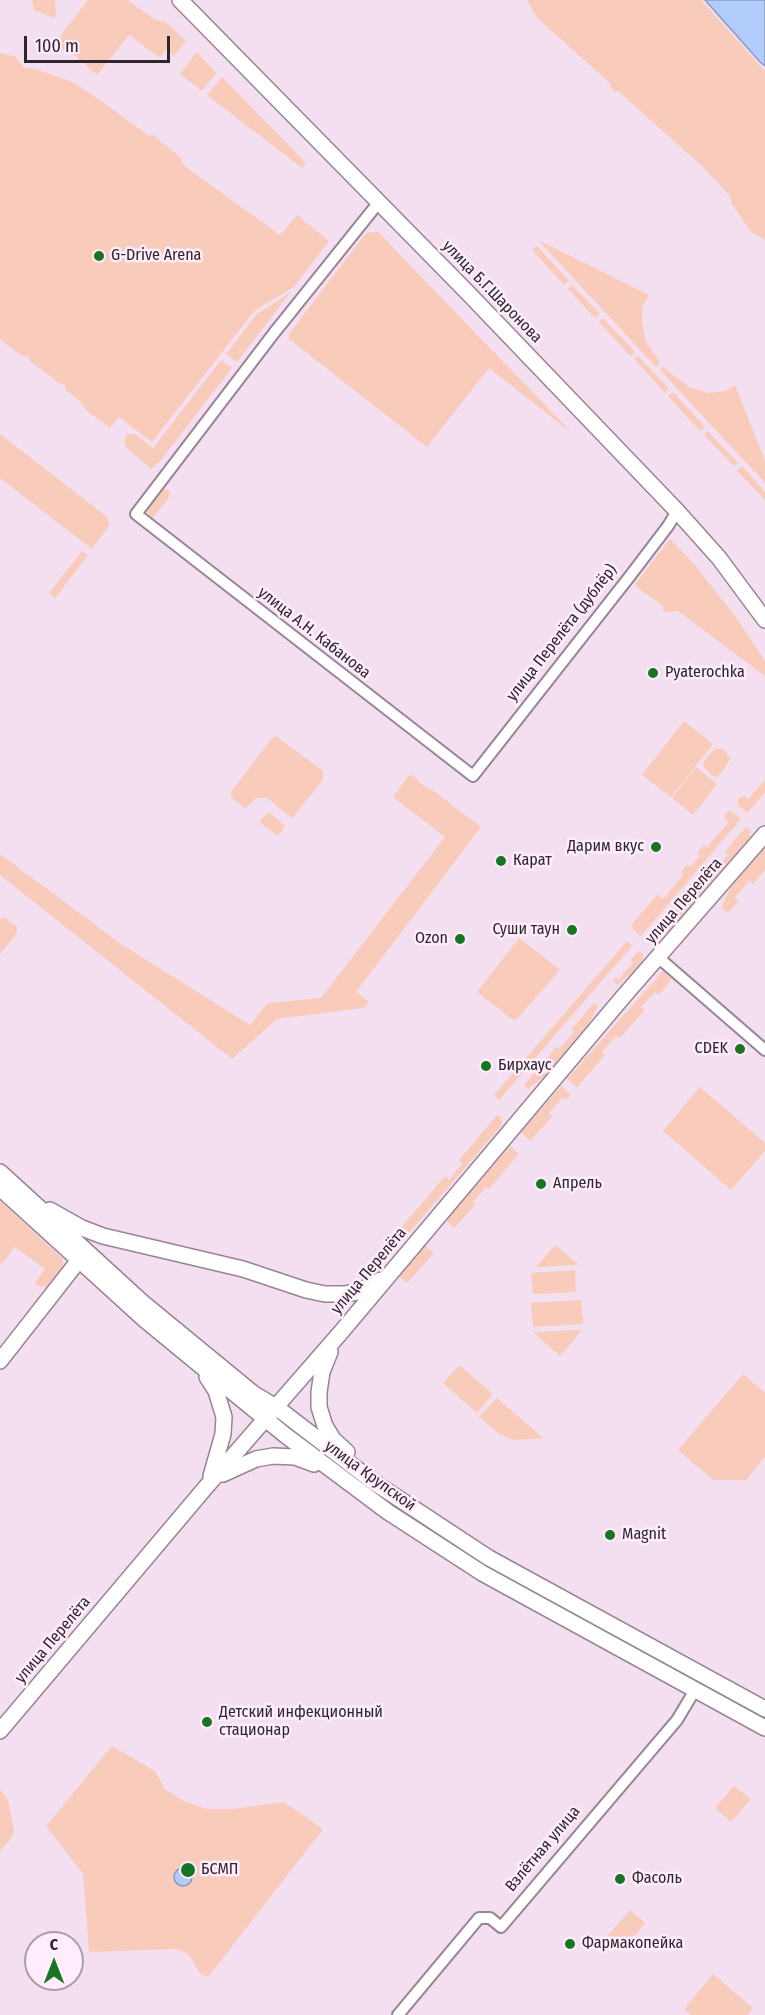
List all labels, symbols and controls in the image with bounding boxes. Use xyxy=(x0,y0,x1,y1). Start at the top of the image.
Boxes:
scale bar xyxy=(27,24,172,62)
text: 100 m xyxy=(35,35,79,57)
street label: улица Б.Г.Шаронова xyxy=(438,237,546,347)
place label: G-Drive Arena xyxy=(111,246,201,266)
marker: G-Drive Arena xyxy=(92,249,106,263)
street label: улица Перелёта (дублёр) xyxy=(503,561,621,705)
street label: улица А.Н. Кабанова xyxy=(254,583,374,683)
place label: Pyaterochka xyxy=(665,663,745,683)
marker: Pyaterochka xyxy=(646,666,660,680)
place label: Дарим вкус xyxy=(567,837,644,857)
marker: Дарим вкус xyxy=(649,840,663,854)
place label: Карат xyxy=(513,851,552,871)
marker: Карат xyxy=(494,854,508,868)
street label: улица Перелёта xyxy=(642,854,726,948)
place label: Суши таун xyxy=(493,920,560,940)
marker: Суши таун xyxy=(565,923,579,937)
place label: Ozon xyxy=(415,929,448,949)
marker: Ozon xyxy=(453,932,467,946)
place label: CDEK xyxy=(695,1039,728,1059)
marker: CDEK xyxy=(733,1042,747,1056)
place label: Бирхаус xyxy=(498,1056,552,1076)
marker: Бирхаус xyxy=(479,1059,493,1073)
place label: Апрель xyxy=(553,1174,602,1194)
marker: Апрель xyxy=(534,1177,548,1191)
street label: улица Перелёта xyxy=(327,1224,411,1318)
street label: улица Крупской xyxy=(321,1437,419,1515)
place label: Magnit xyxy=(622,1525,666,1545)
marker: Magnit xyxy=(603,1528,617,1542)
street label: улица Перелёта xyxy=(11,1593,95,1687)
place label: Детский инфекционный стационар xyxy=(219,1703,383,1741)
marker: Детский инфекционный стационар xyxy=(200,1715,214,1729)
street label: Взлётная улица xyxy=(502,1802,584,1896)
place label: БСМП xyxy=(201,1860,239,1880)
marker: БСМП xyxy=(179,1861,197,1879)
place label: Фасоль xyxy=(632,1869,682,1889)
marker: Фасоль xyxy=(613,1872,627,1886)
north arrow xyxy=(24,1931,84,1991)
place label: Фармакопейка xyxy=(582,1934,683,1954)
text: С xyxy=(50,1935,58,1954)
marker: Фармакопейка xyxy=(563,1937,577,1951)

